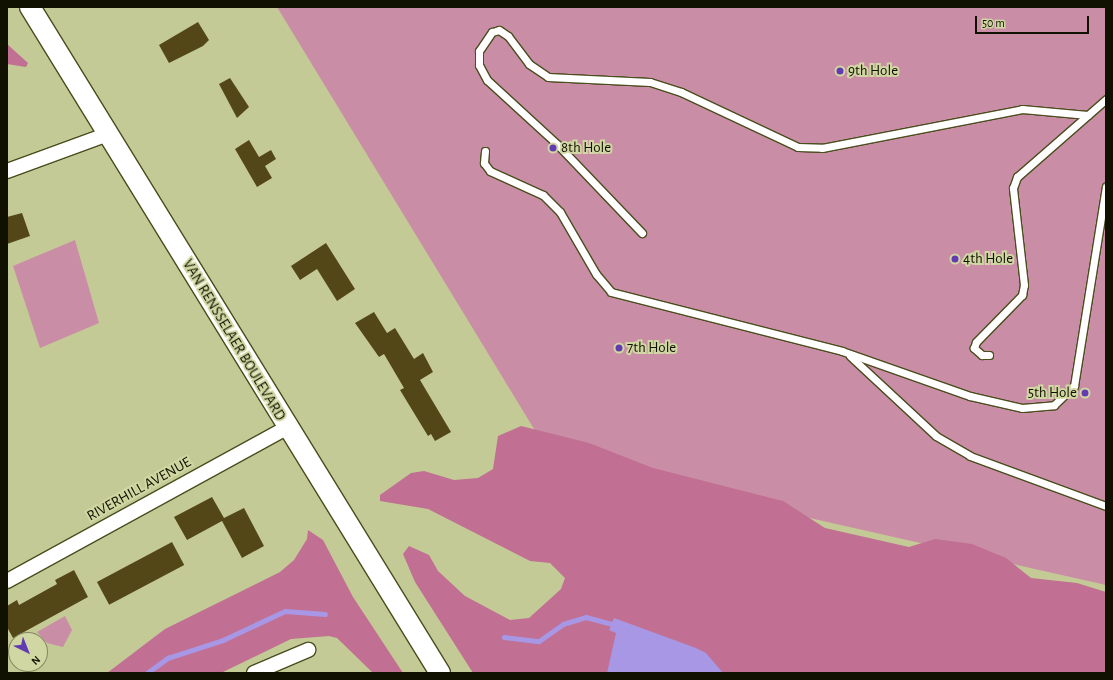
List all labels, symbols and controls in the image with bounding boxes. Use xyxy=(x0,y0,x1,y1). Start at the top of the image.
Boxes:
scale bar xyxy=(977,8,1091,34)
text: 50 m xyxy=(982,17,1005,29)
place label: 9th Hole xyxy=(848,62,898,80)
marker: 9th Hole xyxy=(835,66,845,76)
place label: 8th Hole xyxy=(561,139,611,157)
marker: 8th Hole xyxy=(548,143,558,153)
place label: 4th Hole xyxy=(963,250,1013,268)
marker: 4th Hole xyxy=(950,254,960,264)
street label: VAN RENSSELAER BOULEVARD xyxy=(179,256,289,424)
place label: 7th Hole xyxy=(627,339,676,357)
marker: 7th Hole xyxy=(614,343,624,353)
place label: 5th Hole xyxy=(1028,384,1077,402)
marker: 5th Hole xyxy=(1080,388,1090,398)
street label: RIVERHILL AVENUE xyxy=(84,453,194,525)
north arrow xyxy=(8,632,48,672)
text: N xyxy=(29,654,42,667)

